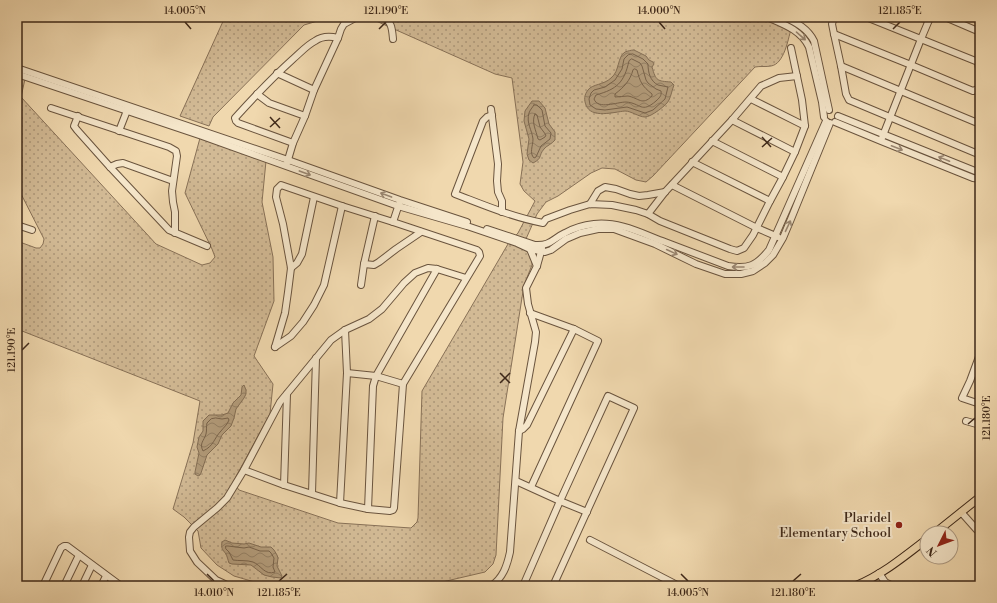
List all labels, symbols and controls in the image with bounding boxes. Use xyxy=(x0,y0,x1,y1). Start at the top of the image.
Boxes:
text: 14.005°N xyxy=(164,5,207,17)
text: 121.190°E xyxy=(364,5,408,17)
text: 14.000°N xyxy=(637,5,681,17)
text: 121.185°E xyxy=(878,5,922,17)
one-way arrow xyxy=(795,31,806,40)
one-way arrow xyxy=(890,144,902,152)
one-way arrow xyxy=(938,154,950,162)
one-way arrow xyxy=(299,170,311,178)
one-way arrow xyxy=(381,191,393,199)
one-way arrow xyxy=(785,220,792,232)
one-way arrow xyxy=(666,249,678,256)
one-way arrow xyxy=(731,263,744,271)
text: 121.190°E xyxy=(6,328,18,372)
text: 121.180°E xyxy=(981,396,993,440)
place label: Plaridel Elementary School xyxy=(779,510,891,541)
marker: Plaridel Elementary School xyxy=(894,520,904,530)
north arrow xyxy=(919,525,959,565)
text: N xyxy=(924,543,940,559)
text: 14.010°N xyxy=(194,587,235,599)
text: 121.185°E xyxy=(257,587,301,599)
text: 14.005°N xyxy=(667,587,710,599)
text: 121.180°E xyxy=(771,587,815,599)

